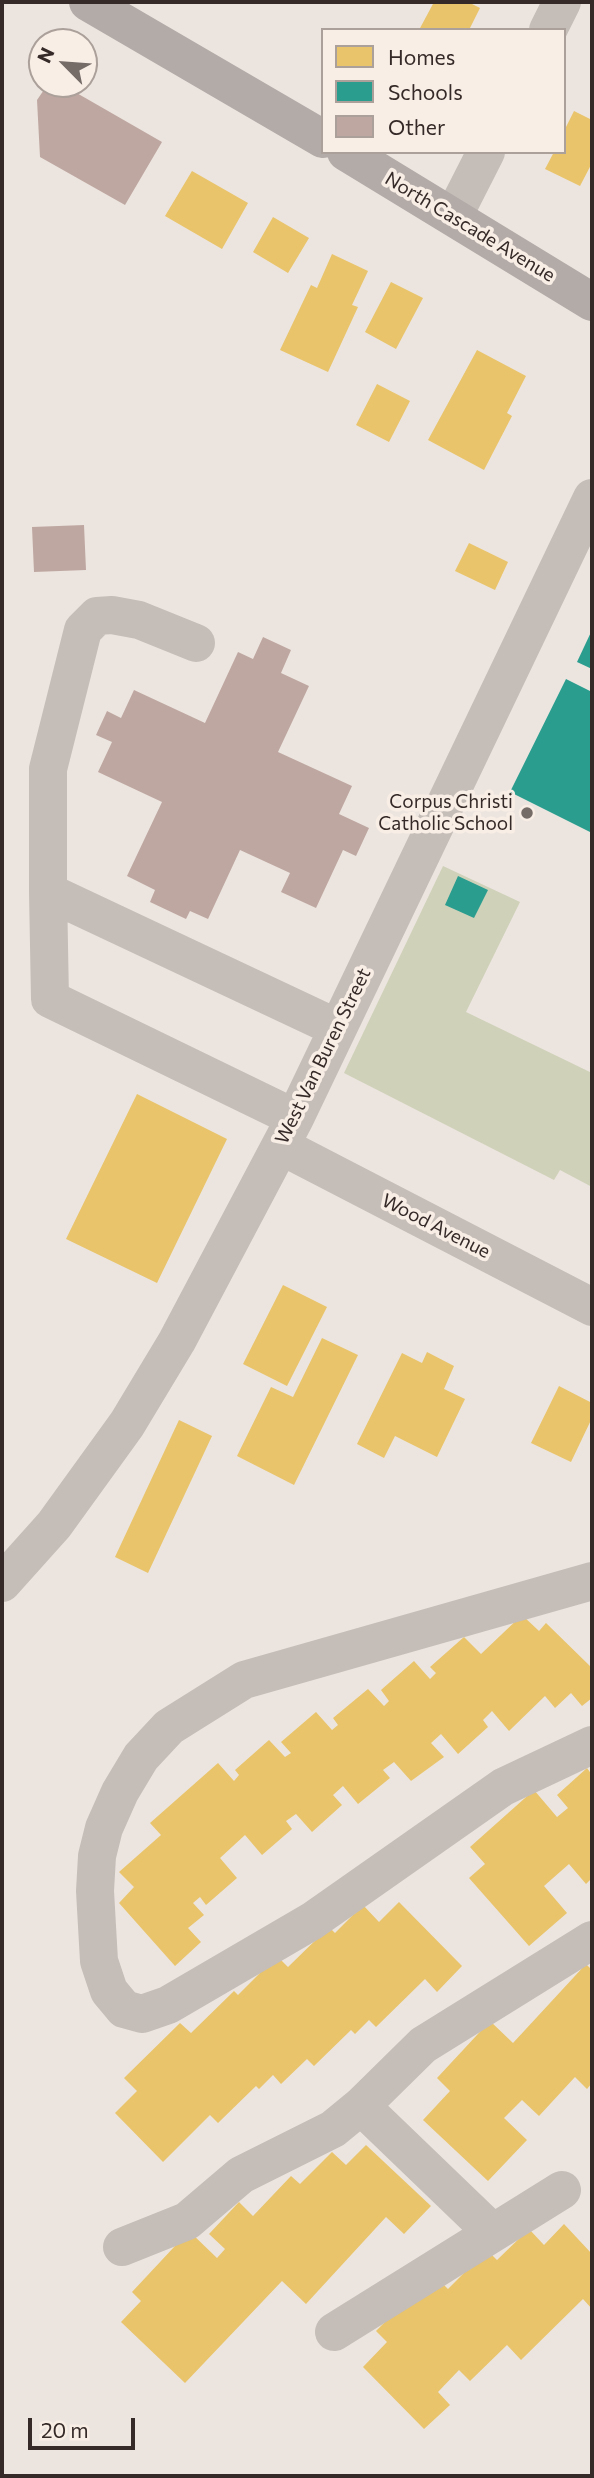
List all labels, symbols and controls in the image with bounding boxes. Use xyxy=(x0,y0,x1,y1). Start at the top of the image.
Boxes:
north arrow xyxy=(28,28,98,98)
legend xyxy=(321,28,566,154)
text: N xyxy=(32,43,59,66)
text: Homes xyxy=(388,44,455,69)
text: Schools xyxy=(388,79,463,104)
text: Other xyxy=(388,114,445,139)
street label: North Cascade Avenue xyxy=(381,167,559,287)
place label: Corpus Christi Catholic School xyxy=(378,791,513,835)
marker: Corpus Christi Catholic School xyxy=(519,805,535,821)
street label: West Van Buren Street xyxy=(270,964,376,1148)
street label: Wood Avenue xyxy=(378,1189,494,1263)
scale bar xyxy=(32,2404,138,2448)
text: 20 m xyxy=(41,2417,89,2442)

